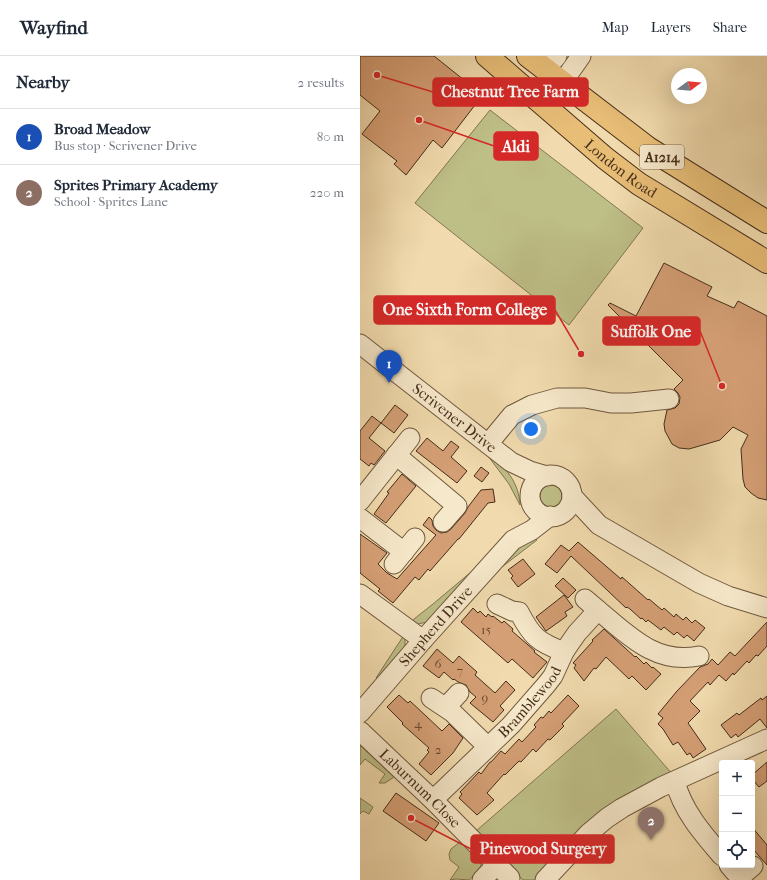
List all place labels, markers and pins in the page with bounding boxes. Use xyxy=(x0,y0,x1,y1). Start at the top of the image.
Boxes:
callout: Chestnut Tree Farm xyxy=(433,78,588,106)
callout: Aldi xyxy=(494,132,538,160)
callout: One Sixth Form College xyxy=(374,296,555,324)
callout: Suffolk One xyxy=(603,317,700,345)
pin: 1 xyxy=(376,350,402,383)
pin: 2 xyxy=(638,807,664,840)
callout: Pinewood Surgery xyxy=(471,835,614,863)

